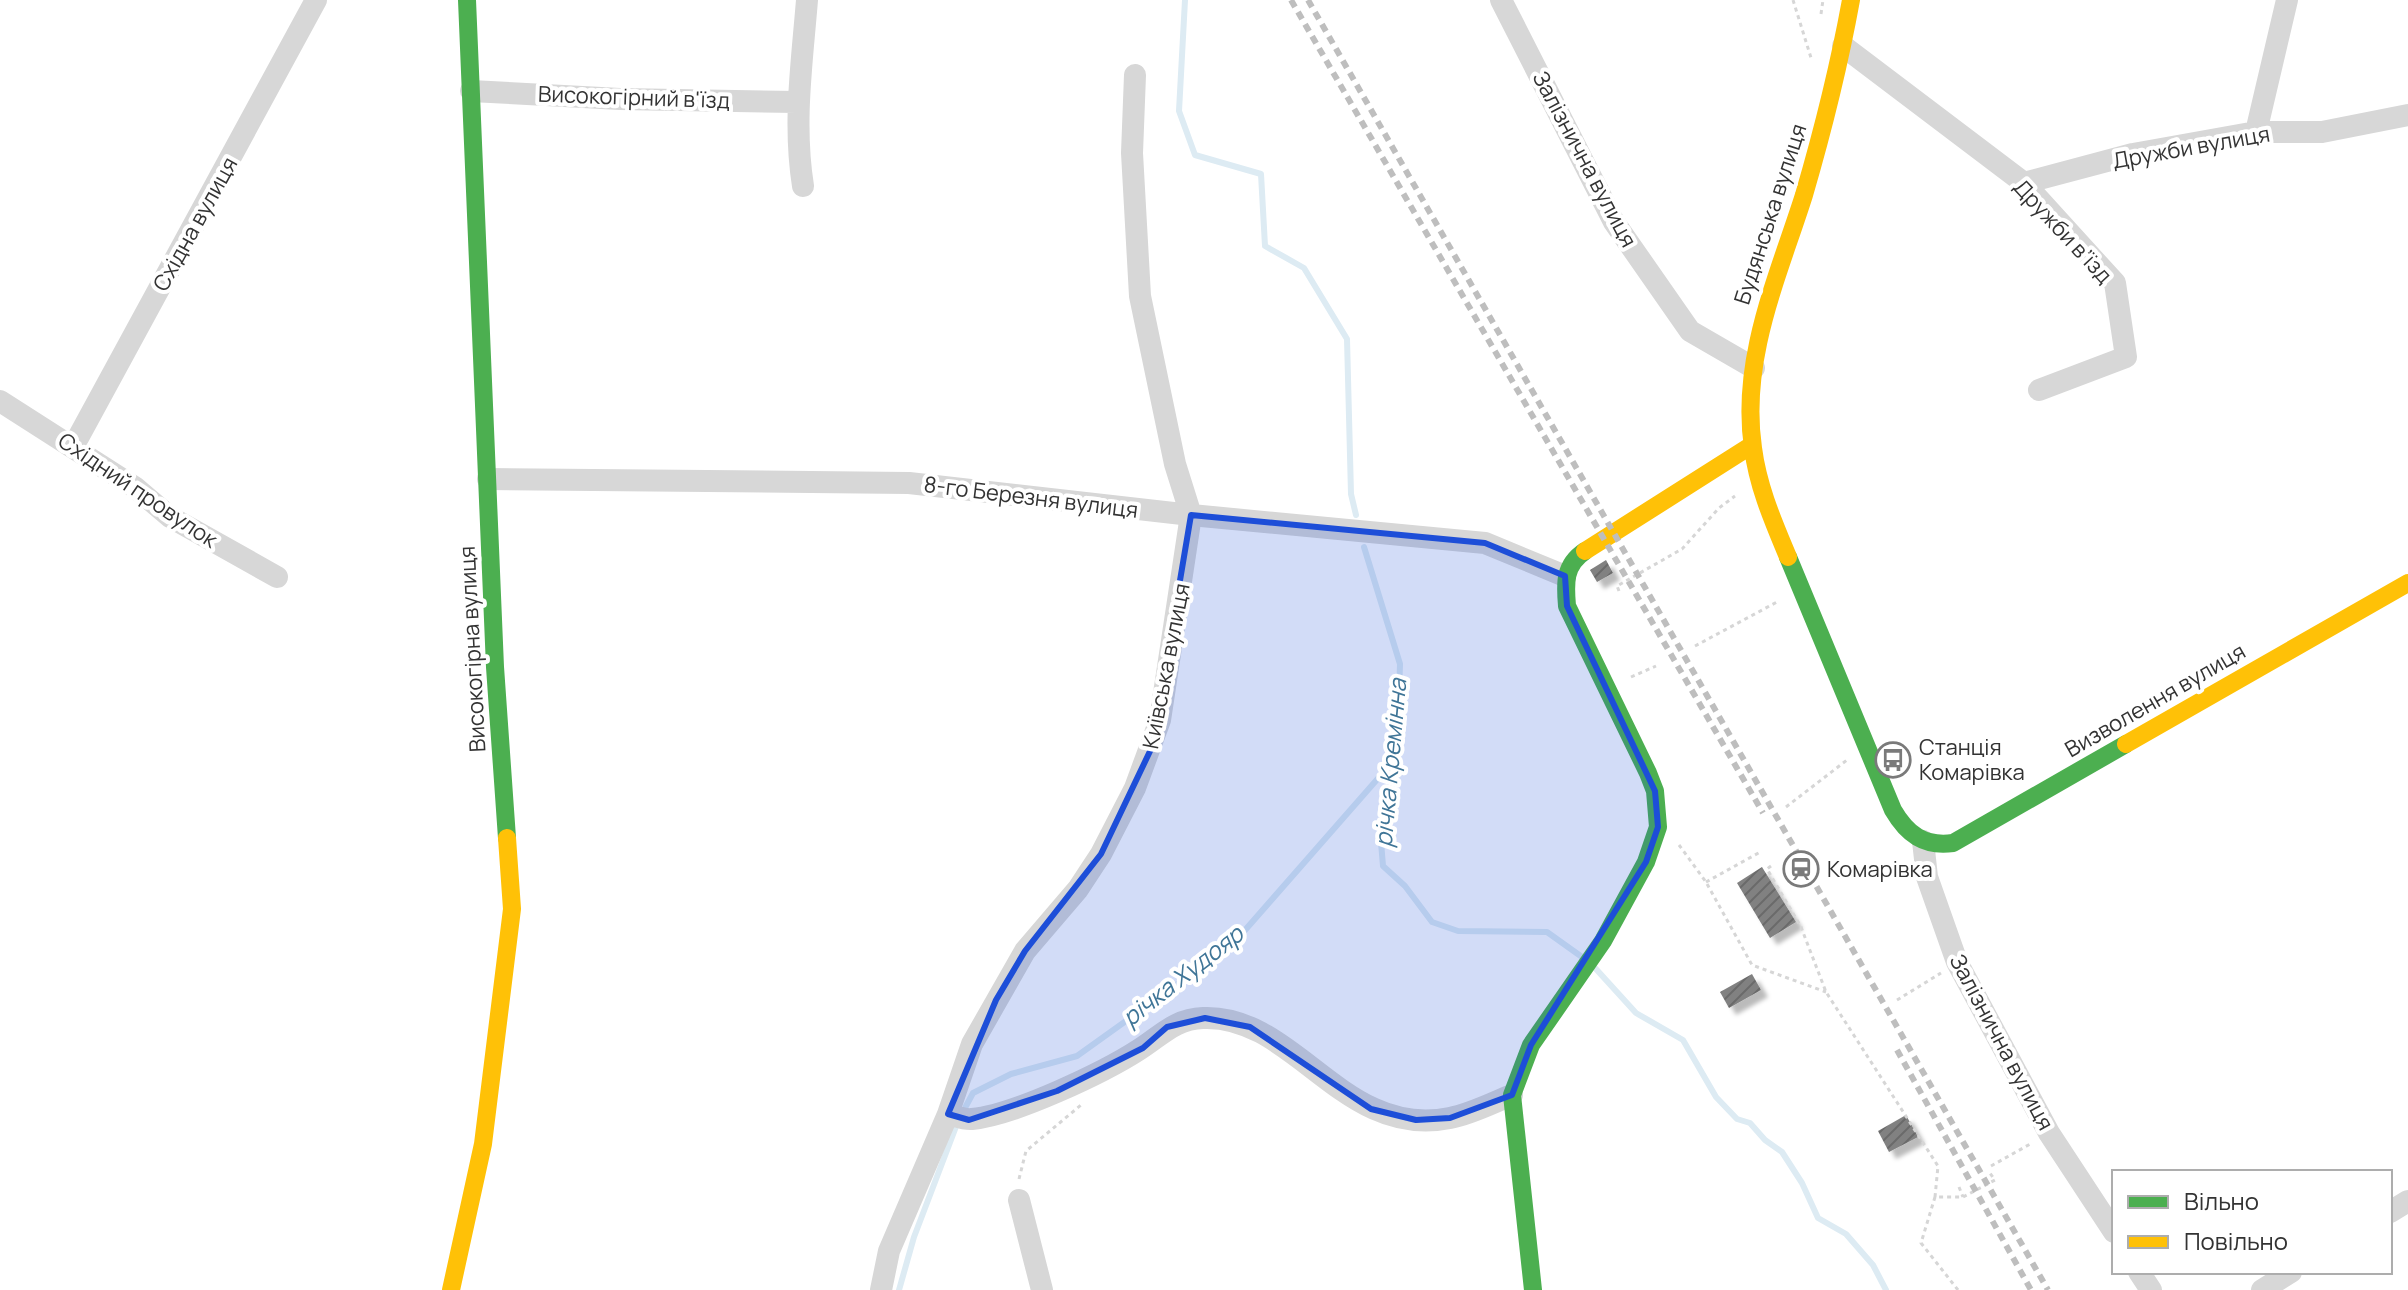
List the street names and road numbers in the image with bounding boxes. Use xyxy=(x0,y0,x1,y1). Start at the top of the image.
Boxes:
street label: Залізнична вулиця xyxy=(1526,66,1644,252)
street label: Високогірний в'їзд xyxy=(538,79,730,115)
street label: Дружби вулиця xyxy=(2110,118,2272,176)
street label: Будянська вулиця xyxy=(1727,120,1813,308)
street label: Східна вулиця xyxy=(146,152,244,296)
street label: Дружби в’їзд xyxy=(2007,172,2119,290)
street label: Східний провулок xyxy=(52,426,224,555)
street label: 8-го Березня вулиця xyxy=(922,469,1140,525)
street label: Високогірна вулиця xyxy=(452,545,492,753)
street label: Київська вулиця xyxy=(1135,581,1197,751)
street label: Визволення вулиця xyxy=(2059,636,2251,764)
street label: Залізнична вулиця xyxy=(1943,949,2061,1135)

